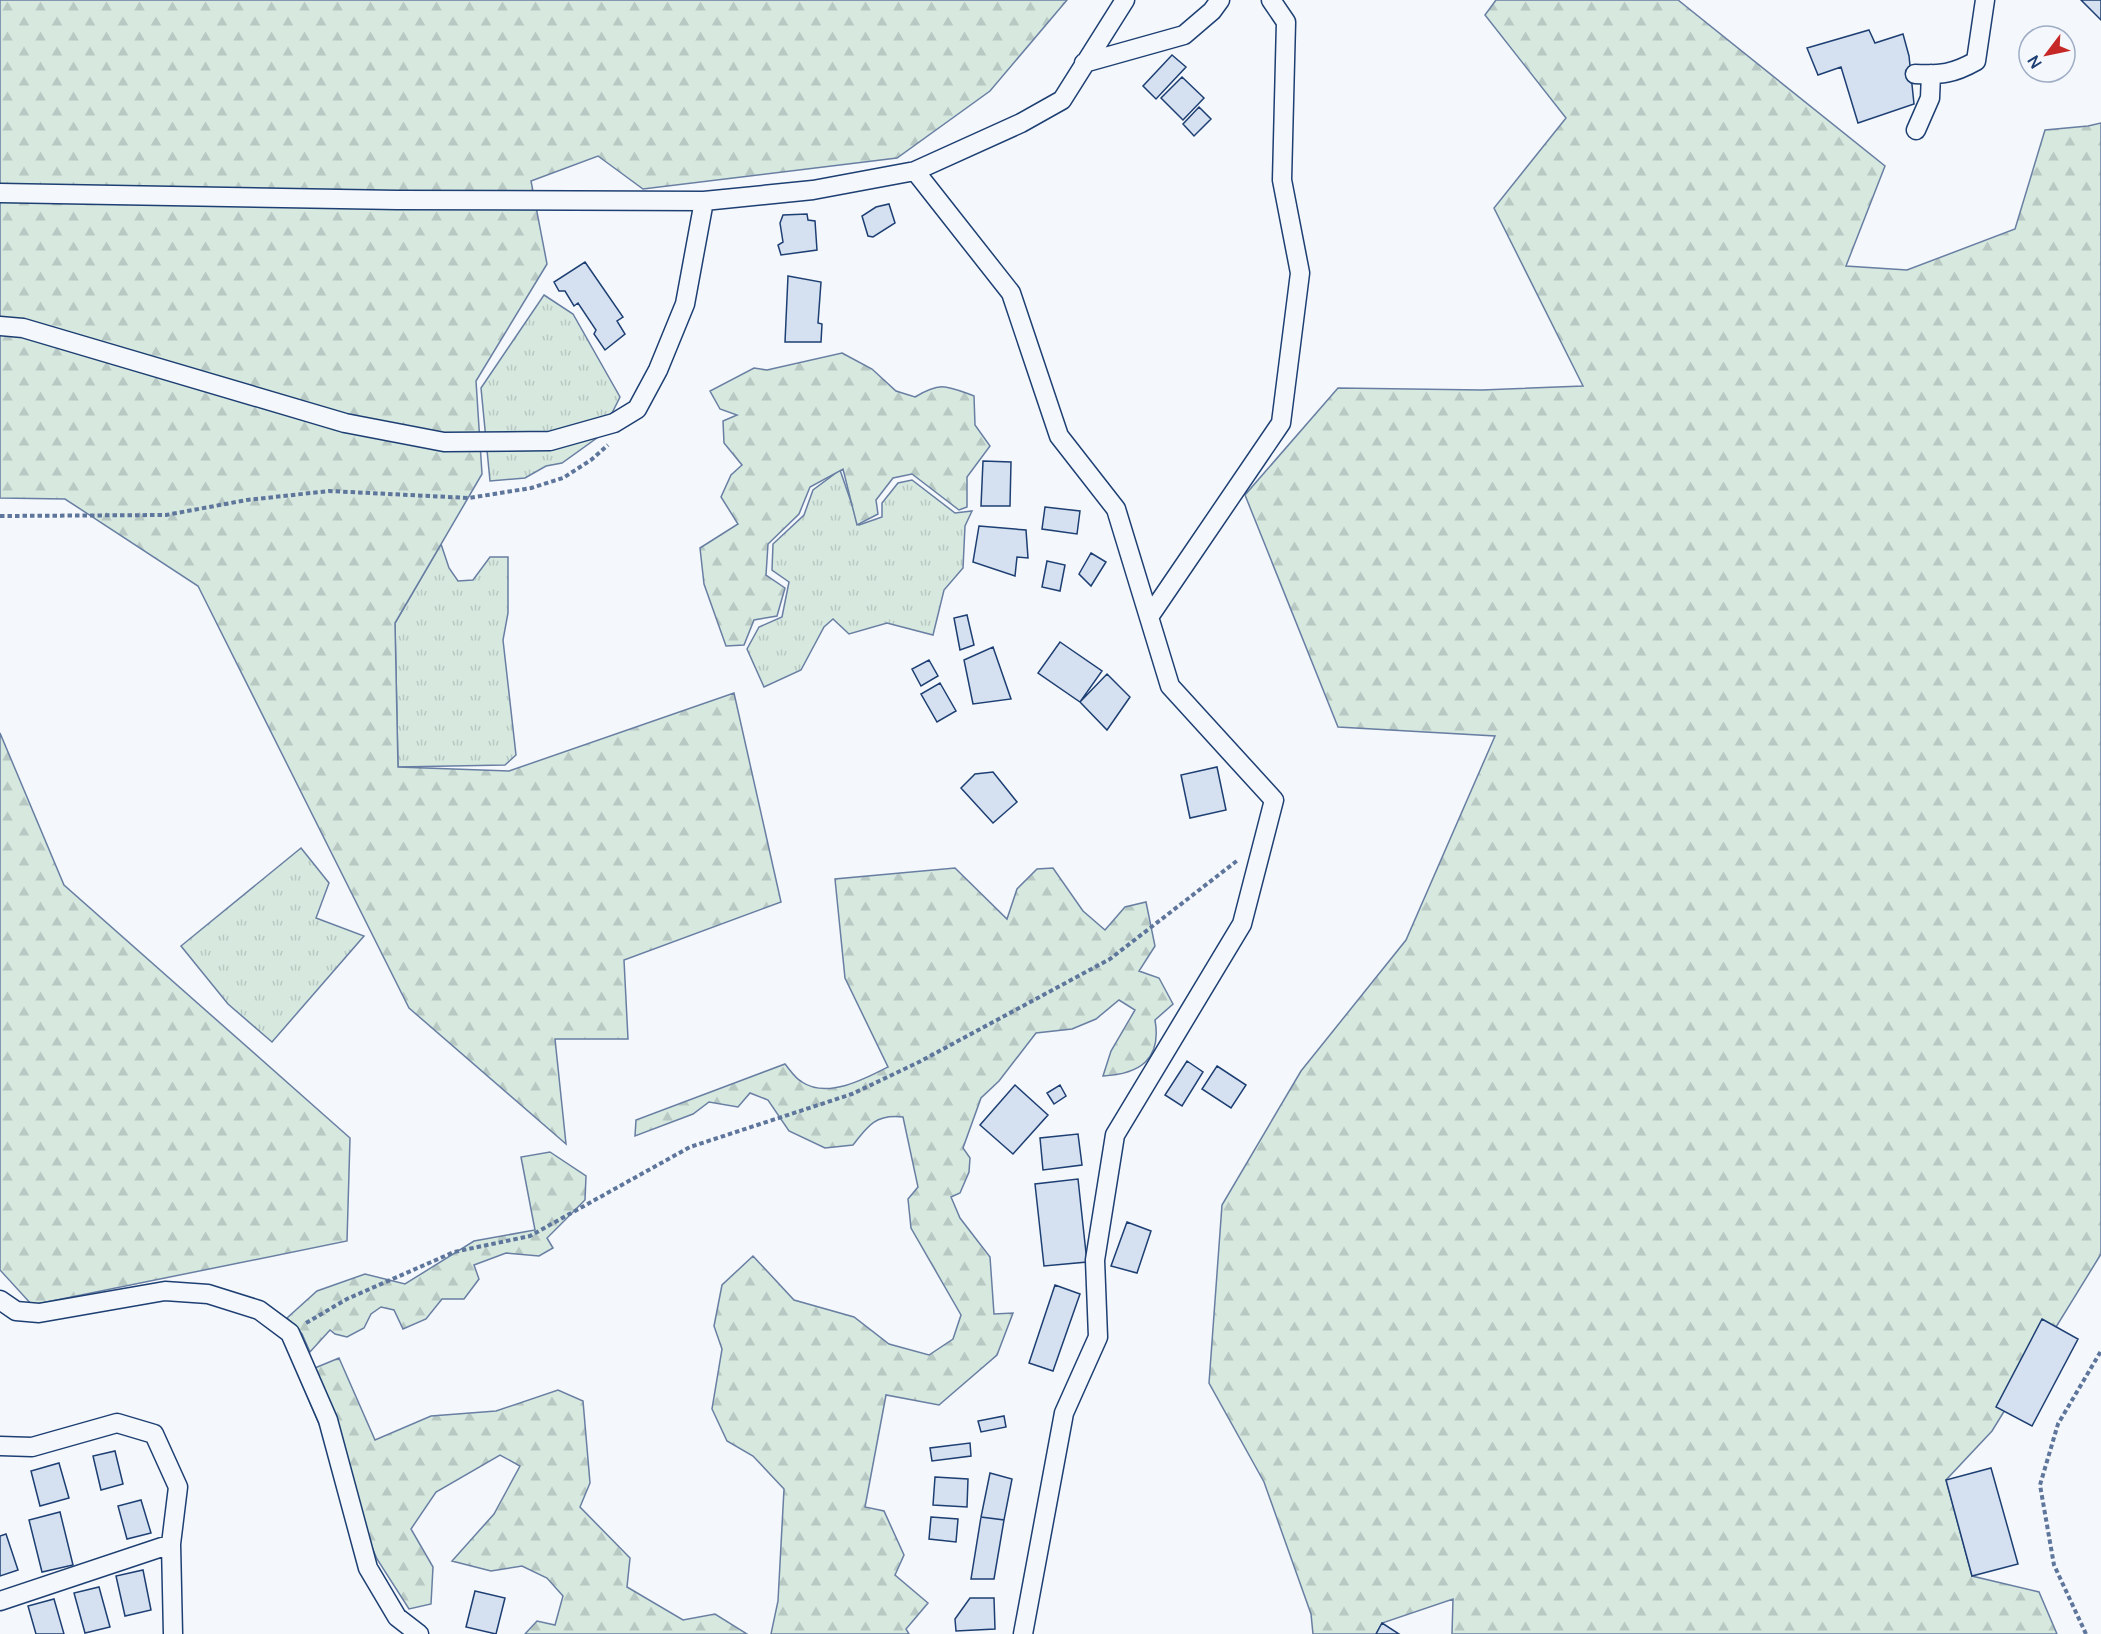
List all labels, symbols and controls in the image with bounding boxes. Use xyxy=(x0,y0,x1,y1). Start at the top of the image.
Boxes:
north arrow xyxy=(2017,24,2077,84)
text: N xyxy=(2022,51,2047,73)

